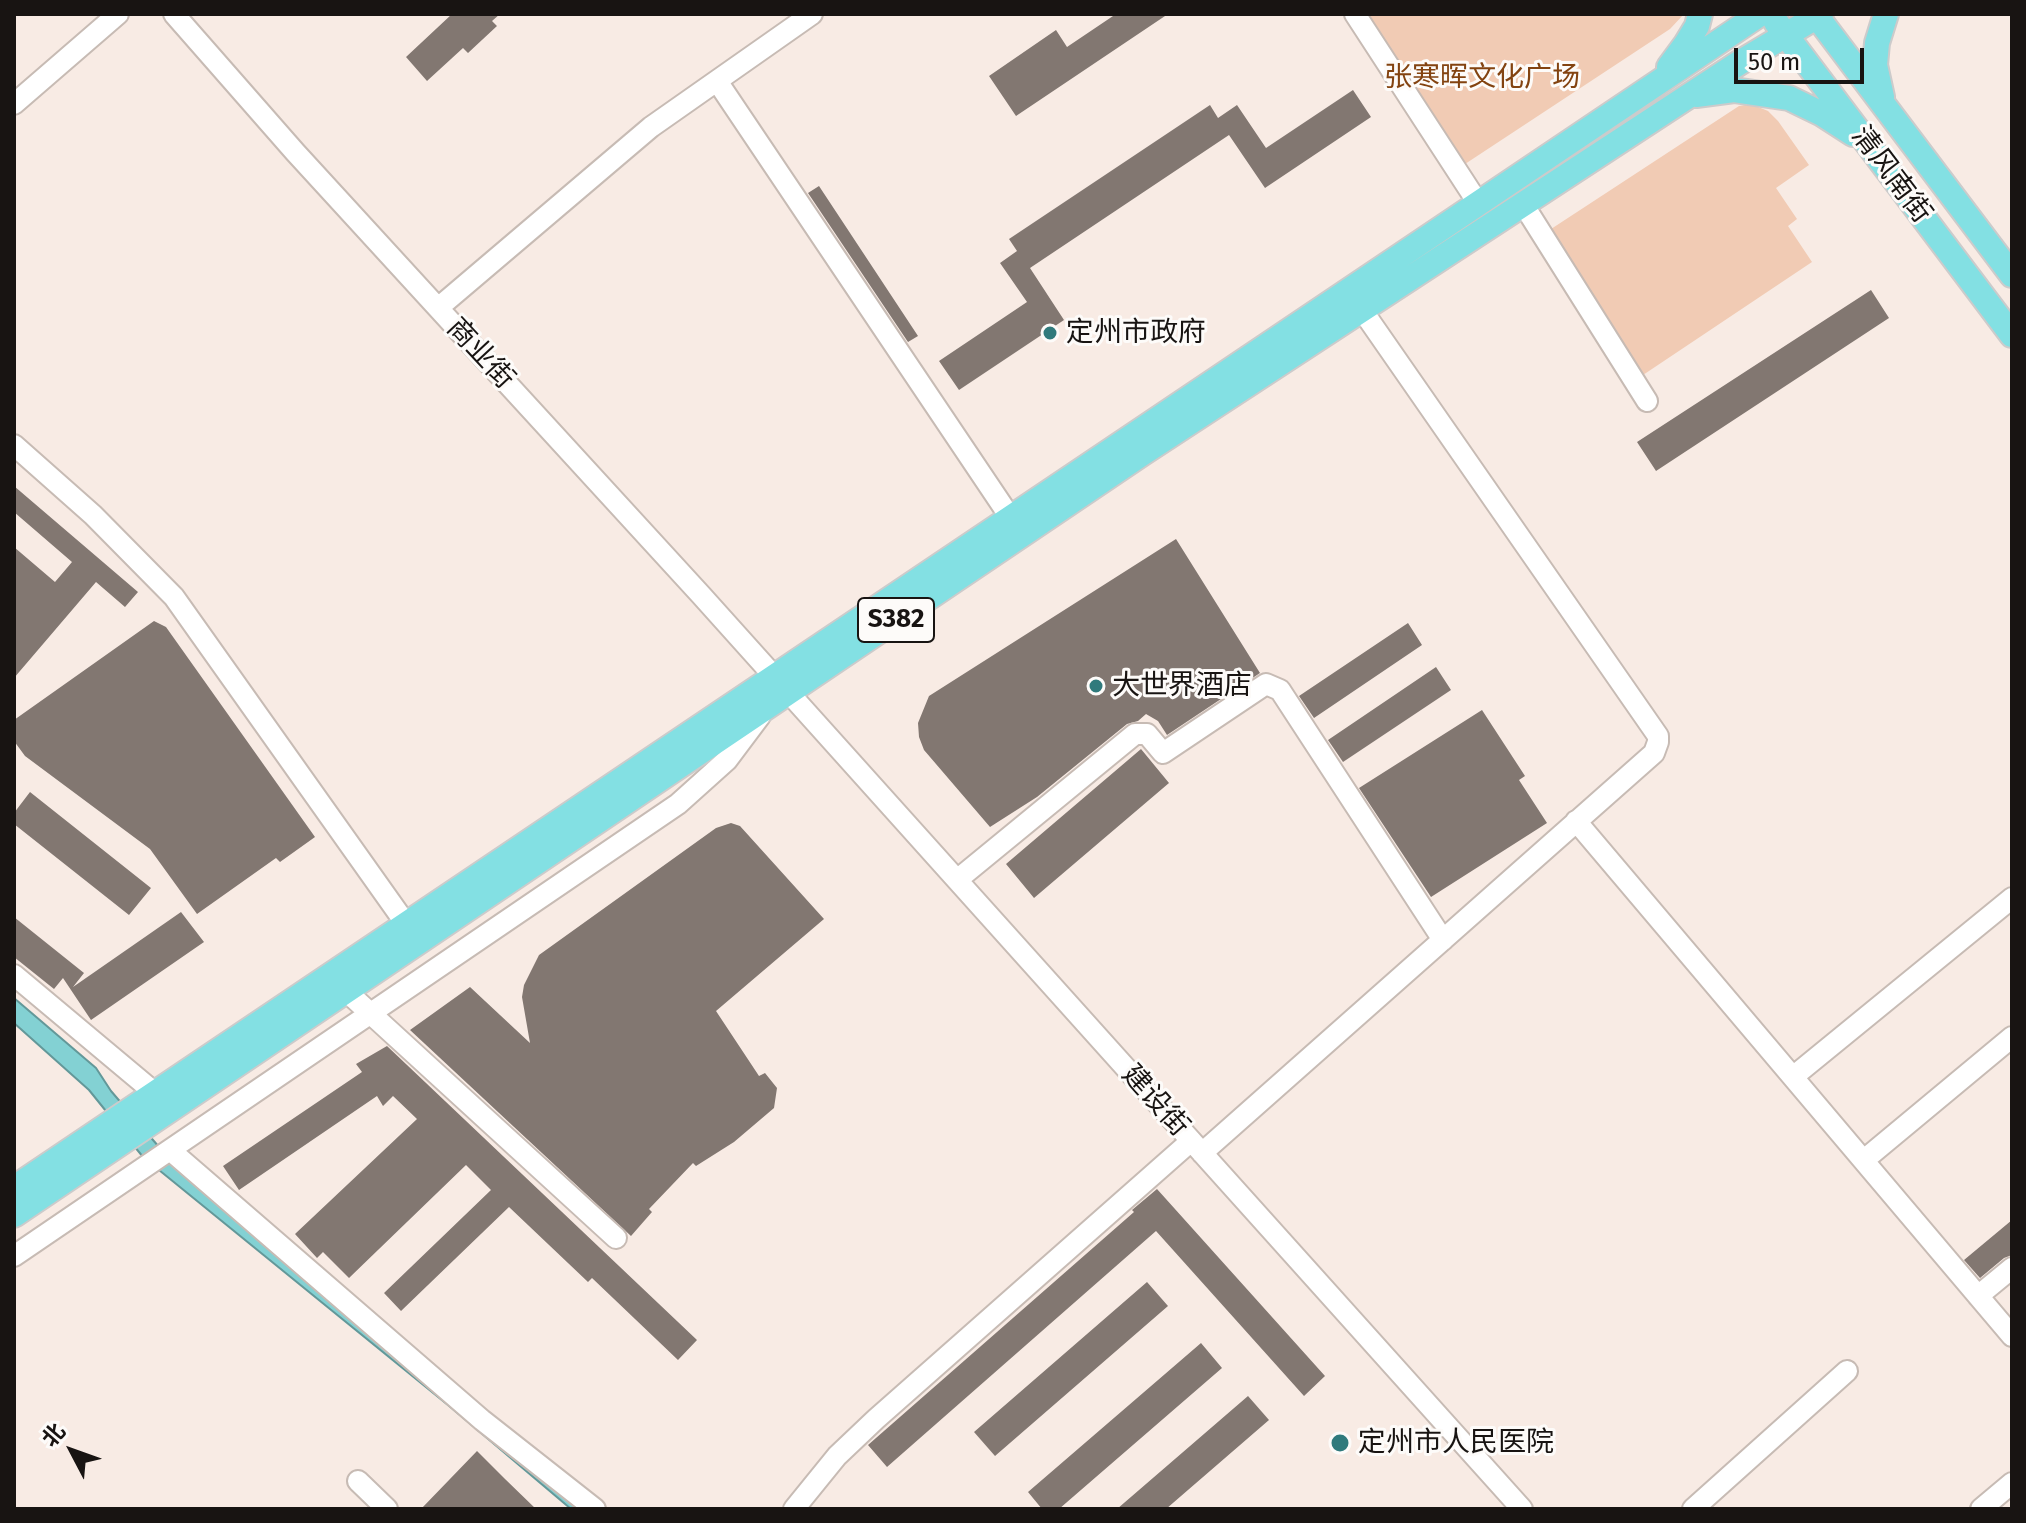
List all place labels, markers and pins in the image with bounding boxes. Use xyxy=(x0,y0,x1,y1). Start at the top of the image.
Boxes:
place label: 定州市政府 xyxy=(1066,316,1206,350)
marker: 定州市政府 xyxy=(1041,324,1059,342)
place label: 大世界酒店 xyxy=(1112,669,1252,703)
marker: 大世界酒店 xyxy=(1087,677,1105,695)
place label: 定州市人民医院 xyxy=(1358,1426,1554,1460)
marker: 定州市人民医院 xyxy=(1329,1432,1351,1454)

